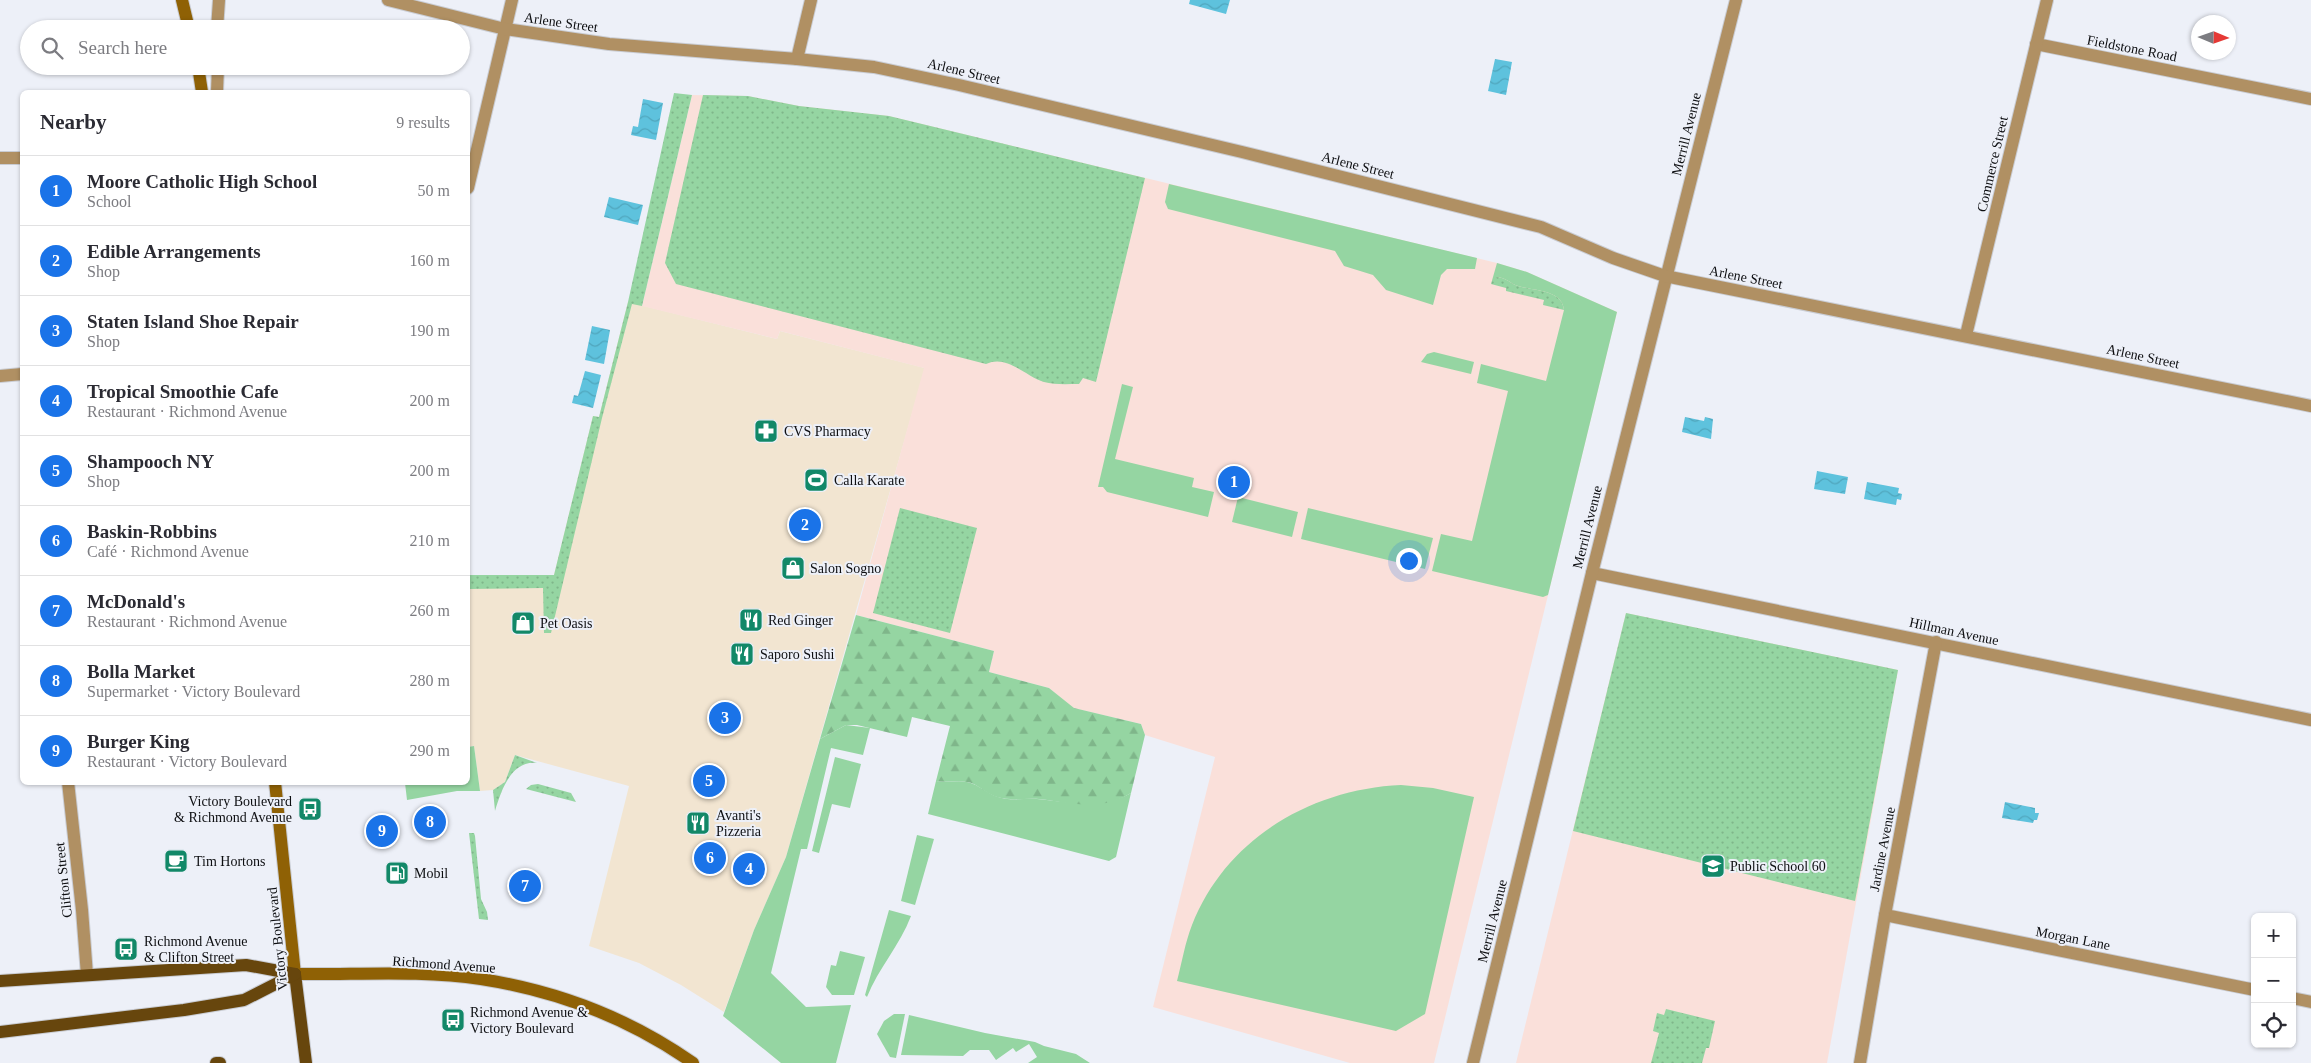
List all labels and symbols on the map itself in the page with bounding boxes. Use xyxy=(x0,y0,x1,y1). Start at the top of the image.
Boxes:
street label: Arlene Street xyxy=(523,10,599,35)
north arrow xyxy=(2191,15,2236,60)
street label: Fieldstone Road xyxy=(2086,32,2178,65)
street label: Arlene Street xyxy=(926,56,1002,87)
street label: Merrill Avenue xyxy=(1669,91,1704,177)
street label: Commerce Street xyxy=(1974,115,2011,213)
street label: Arlene Street xyxy=(1320,149,1396,182)
street label: Arlene Street xyxy=(1708,263,1784,292)
street label: Arlene Street xyxy=(2105,341,2181,372)
pharmacy icon: CVS Pharmacy xyxy=(753,418,779,444)
place label: CVS Pharmacy xyxy=(784,424,871,439)
pin: 1 xyxy=(1218,463,1250,501)
sports icon: Calla Karate xyxy=(803,467,829,493)
place label: Calla Karate xyxy=(834,473,904,488)
street label: Merrill Avenue xyxy=(1570,484,1605,570)
pin: 2 xyxy=(789,506,821,544)
your location xyxy=(1396,548,1422,574)
shop icon: Salon Sogno xyxy=(780,555,806,581)
place label: Salon Sogno xyxy=(810,561,881,576)
restaurant icon: Red Ginger xyxy=(738,607,764,633)
shop icon: Pet Oasis xyxy=(510,610,536,636)
place label: Red Ginger xyxy=(768,613,833,628)
street label: Hillman Avenue xyxy=(1908,615,2000,648)
place label: Pet Oasis xyxy=(540,616,593,631)
restaurant icon: Saporo Sushi xyxy=(729,641,755,667)
place label: Saporo Sushi xyxy=(760,647,834,662)
pin: 3 xyxy=(709,699,741,737)
pin: 5 xyxy=(693,762,725,800)
place label: Victory Boulevard & Richmond Avenue xyxy=(174,794,292,825)
bus stop icon: Victory Boulevard & Richmond Avenue xyxy=(297,796,323,822)
pin: 8 xyxy=(414,803,446,841)
street label: Jardine Avenue xyxy=(1867,806,1898,893)
place label: Avanti's Pizzeria xyxy=(716,808,762,839)
restaurant icon: Avanti's Pizzeria xyxy=(685,810,711,836)
pin: 9 xyxy=(366,812,398,850)
pin: 6 xyxy=(694,839,726,877)
street label: Clifton Street xyxy=(52,841,75,918)
cafe icon: Tim Hortons xyxy=(163,848,189,874)
pin: 4 xyxy=(733,850,765,888)
school or university icon: Public School 60 xyxy=(1700,853,1726,879)
place label: Tim Hortons xyxy=(194,854,265,869)
place label: Public School 60 xyxy=(1730,859,1826,874)
fuel station icon: Mobil xyxy=(384,860,410,886)
place label: Mobil xyxy=(414,866,448,881)
pin: 7 xyxy=(509,867,541,905)
street label: Merrill Avenue xyxy=(1475,878,1510,964)
street label: Victory Boulevard xyxy=(265,887,290,991)
street label: Morgan Lane xyxy=(2034,924,2111,953)
place label: Richmond Avenue & Clifton Street xyxy=(144,934,248,965)
bus stop icon: Richmond Avenue & Clifton Street xyxy=(113,936,139,962)
street label: Richmond Avenue xyxy=(392,953,496,976)
place label: Richmond Avenue & Victory Boulevard xyxy=(470,1005,588,1036)
bus stop icon: Richmond Avenue & Victory Boulevard xyxy=(440,1007,466,1033)

